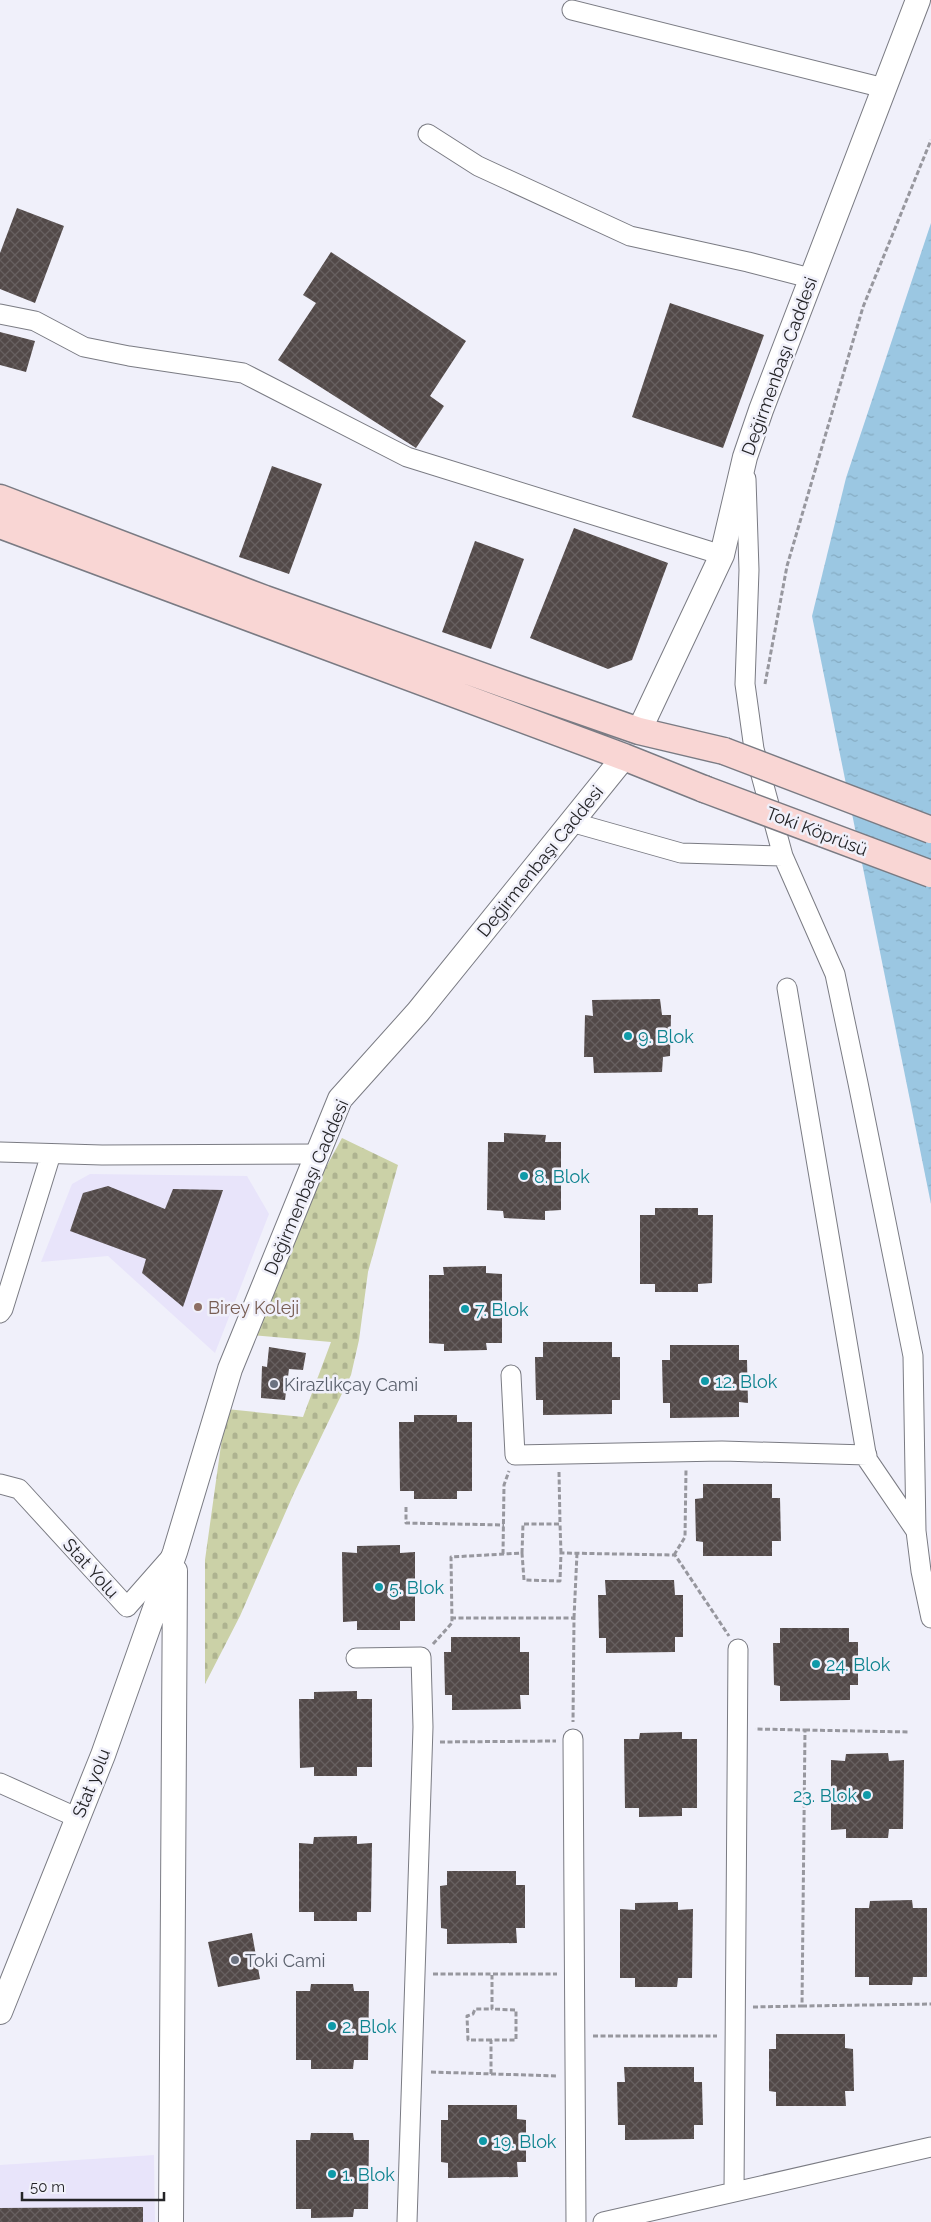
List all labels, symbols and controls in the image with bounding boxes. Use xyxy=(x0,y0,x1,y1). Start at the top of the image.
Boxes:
street label: Değirmenbaşı Caddesi xyxy=(737,274,821,458)
street label: Değirmenbaşı Caddesi xyxy=(473,781,607,941)
street label: Toki Köprüsü xyxy=(763,802,871,860)
place label: 9. Blok xyxy=(638,1026,694,1047)
marker: 9. Blok xyxy=(622,1030,634,1042)
street label: Değirmenbaşı Caddesi xyxy=(260,1096,352,1278)
place label: 8. Blok xyxy=(534,1166,590,1187)
marker: 8. Blok xyxy=(518,1170,530,1182)
place label: Birey Koleji xyxy=(208,1297,299,1318)
place label: 7. Blok xyxy=(475,1299,529,1320)
marker: Birey Koleji xyxy=(192,1301,204,1313)
marker: 7. Blok xyxy=(459,1303,471,1315)
place label: 12. Blok xyxy=(715,1371,778,1392)
place label: Kirazlıkçay Cami xyxy=(284,1374,418,1395)
marker: 12. Blok xyxy=(699,1375,711,1387)
marker: Kirazlıkçay Cami xyxy=(268,1378,280,1390)
street label: Stat Yolu xyxy=(59,1534,123,1602)
place label: 5. Blok xyxy=(389,1577,444,1598)
marker: 5. Blok xyxy=(373,1581,385,1593)
place label: 24. Blok xyxy=(826,1654,891,1675)
marker: 24. Blok xyxy=(810,1658,822,1670)
street label: Stat yolu xyxy=(68,1746,114,1820)
place label: 23. Blok xyxy=(793,1785,857,1806)
marker: 23. Blok xyxy=(861,1789,873,1801)
place label: Toki Cami xyxy=(245,1950,325,1971)
marker: Toki Cami xyxy=(229,1954,241,1966)
place label: 2. Blok xyxy=(342,2016,397,2037)
marker: 2. Blok xyxy=(326,2020,338,2032)
place label: 19. Blok xyxy=(493,2131,557,2152)
marker: 19. Blok xyxy=(477,2135,489,2147)
place label: 1. Blok xyxy=(342,2164,395,2185)
marker: 1. Blok xyxy=(326,2168,338,2180)
scale bar xyxy=(22,2170,165,2202)
text: 50 m xyxy=(30,2178,65,2196)

